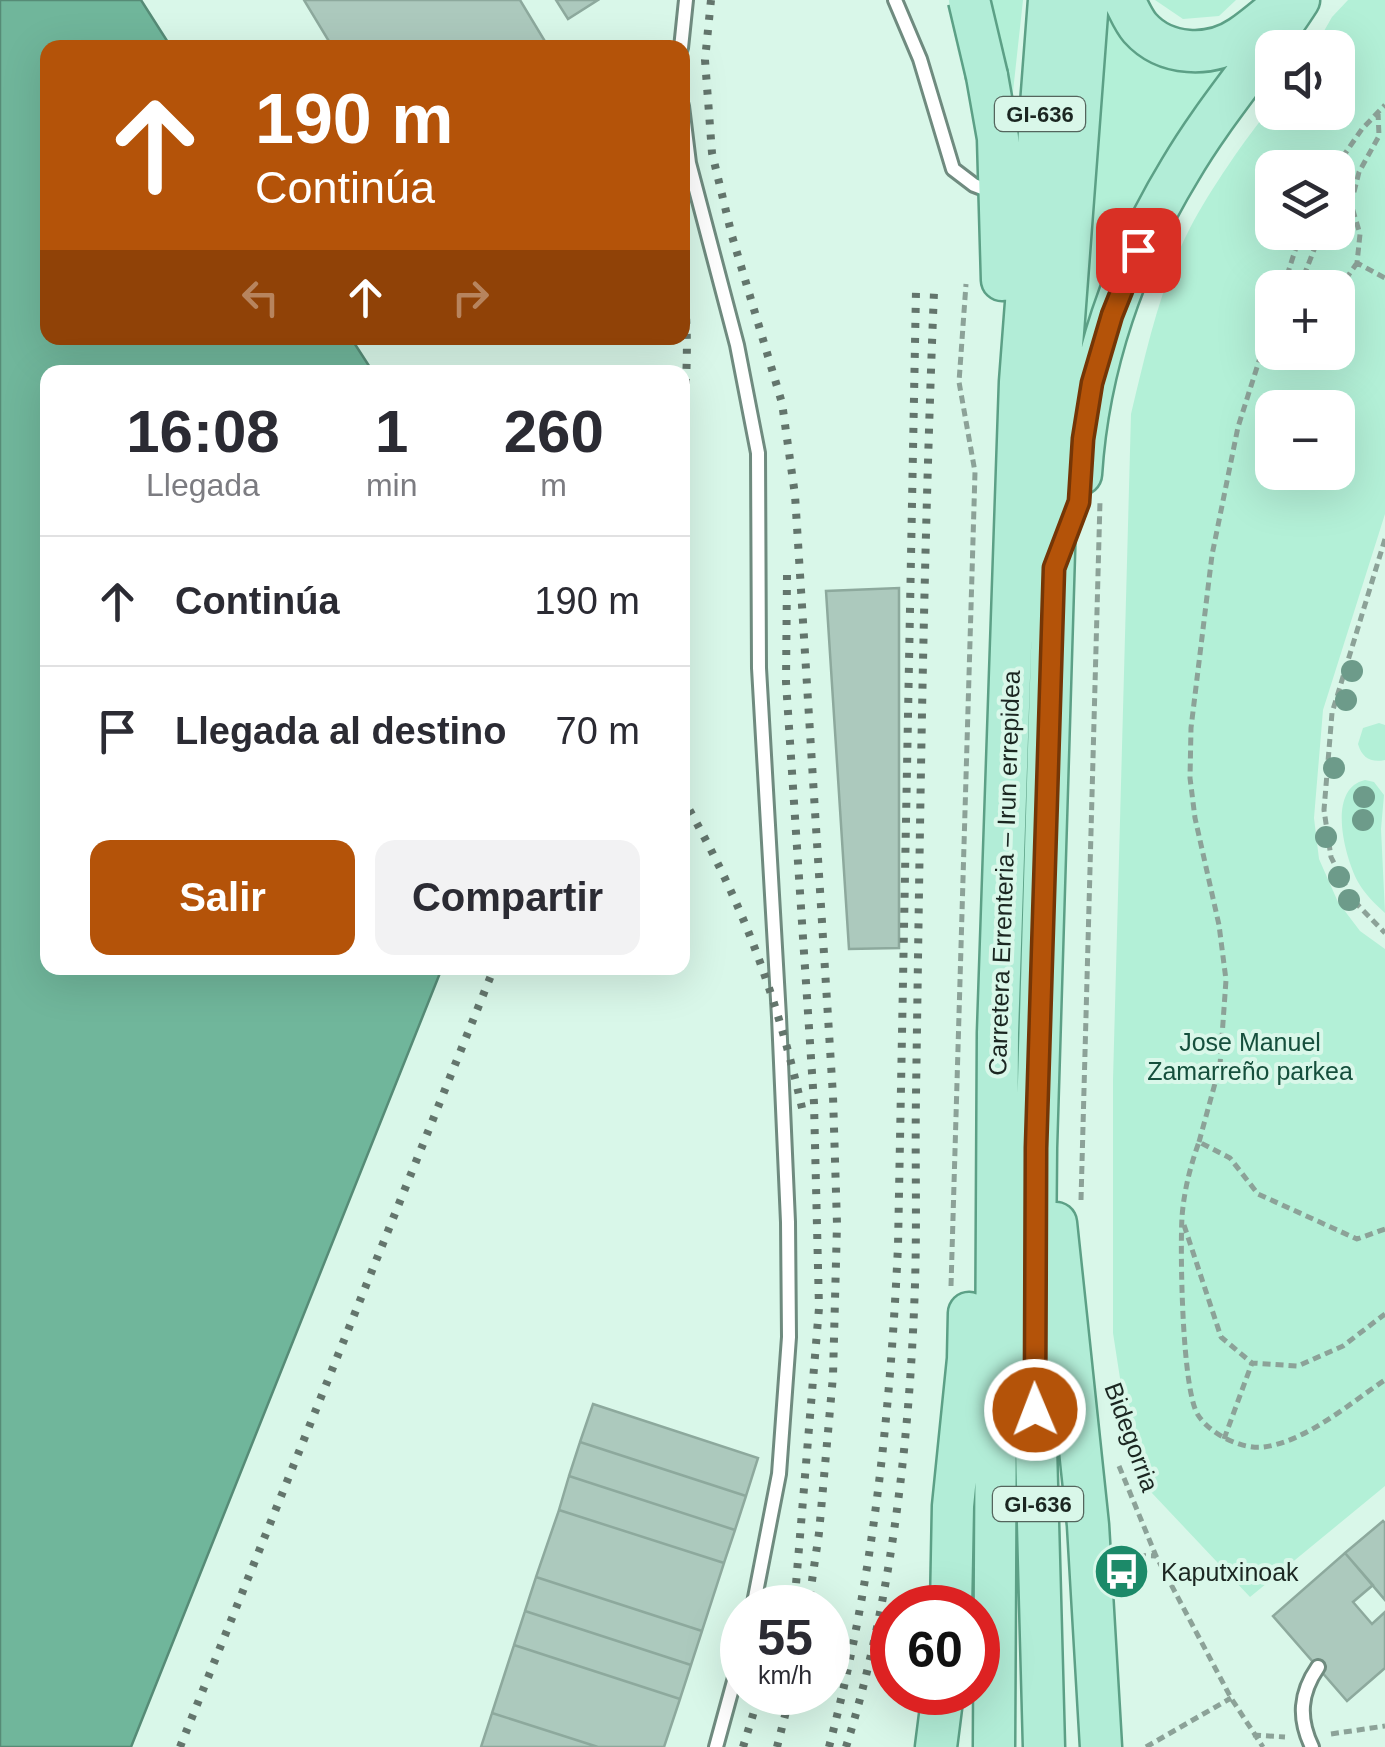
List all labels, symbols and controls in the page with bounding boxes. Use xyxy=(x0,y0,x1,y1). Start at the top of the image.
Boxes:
map controls xyxy=(1255,30,1355,490)
button: sound xyxy=(1255,30,1355,130)
icon: ahead xyxy=(90,80,220,210)
text: 190 m xyxy=(255,80,453,158)
road number: GI-636 xyxy=(995,97,1085,131)
button: layers xyxy=(1255,150,1355,250)
text: Continúa xyxy=(255,162,435,213)
pin xyxy=(1096,208,1181,293)
icon: arrive xyxy=(1111,223,1166,278)
icon: left xyxy=(233,270,288,325)
icon: ahead xyxy=(338,270,393,325)
icon: right xyxy=(443,270,498,325)
button: + xyxy=(1255,270,1355,370)
button: − xyxy=(1255,390,1355,490)
text: 16:08 xyxy=(126,398,280,465)
text: 1 xyxy=(375,398,408,465)
text: 260 xyxy=(504,398,604,465)
text: Llegada xyxy=(146,467,260,503)
text: min xyxy=(366,467,417,503)
text: m xyxy=(540,467,567,503)
icon: ahead xyxy=(90,574,145,629)
text: Continúa xyxy=(175,580,340,622)
text: 190 m xyxy=(534,580,640,622)
street label: Carretera Errenteria – Irun errepidea xyxy=(983,670,1025,1076)
icon: arrive xyxy=(90,704,145,759)
text: Llegada al destino xyxy=(175,710,507,752)
text: 70 m xyxy=(556,710,640,752)
button: Salir xyxy=(90,840,355,955)
button: Compartir xyxy=(375,840,640,955)
park label: Jose Manuel Zamarreño parkea xyxy=(1147,1028,1353,1085)
position arrow xyxy=(983,1358,1087,1462)
street label: Bidegorria xyxy=(1099,1379,1165,1495)
road number: GI-636 xyxy=(993,1487,1083,1521)
bus stop icon: Kaputxinoak xyxy=(1092,1542,1152,1602)
place label: Kaputxinoak xyxy=(1161,1558,1299,1586)
speed limit sign: 60 xyxy=(870,1585,1000,1715)
text: 55 xyxy=(757,1610,813,1666)
text: km/h xyxy=(758,1661,812,1689)

